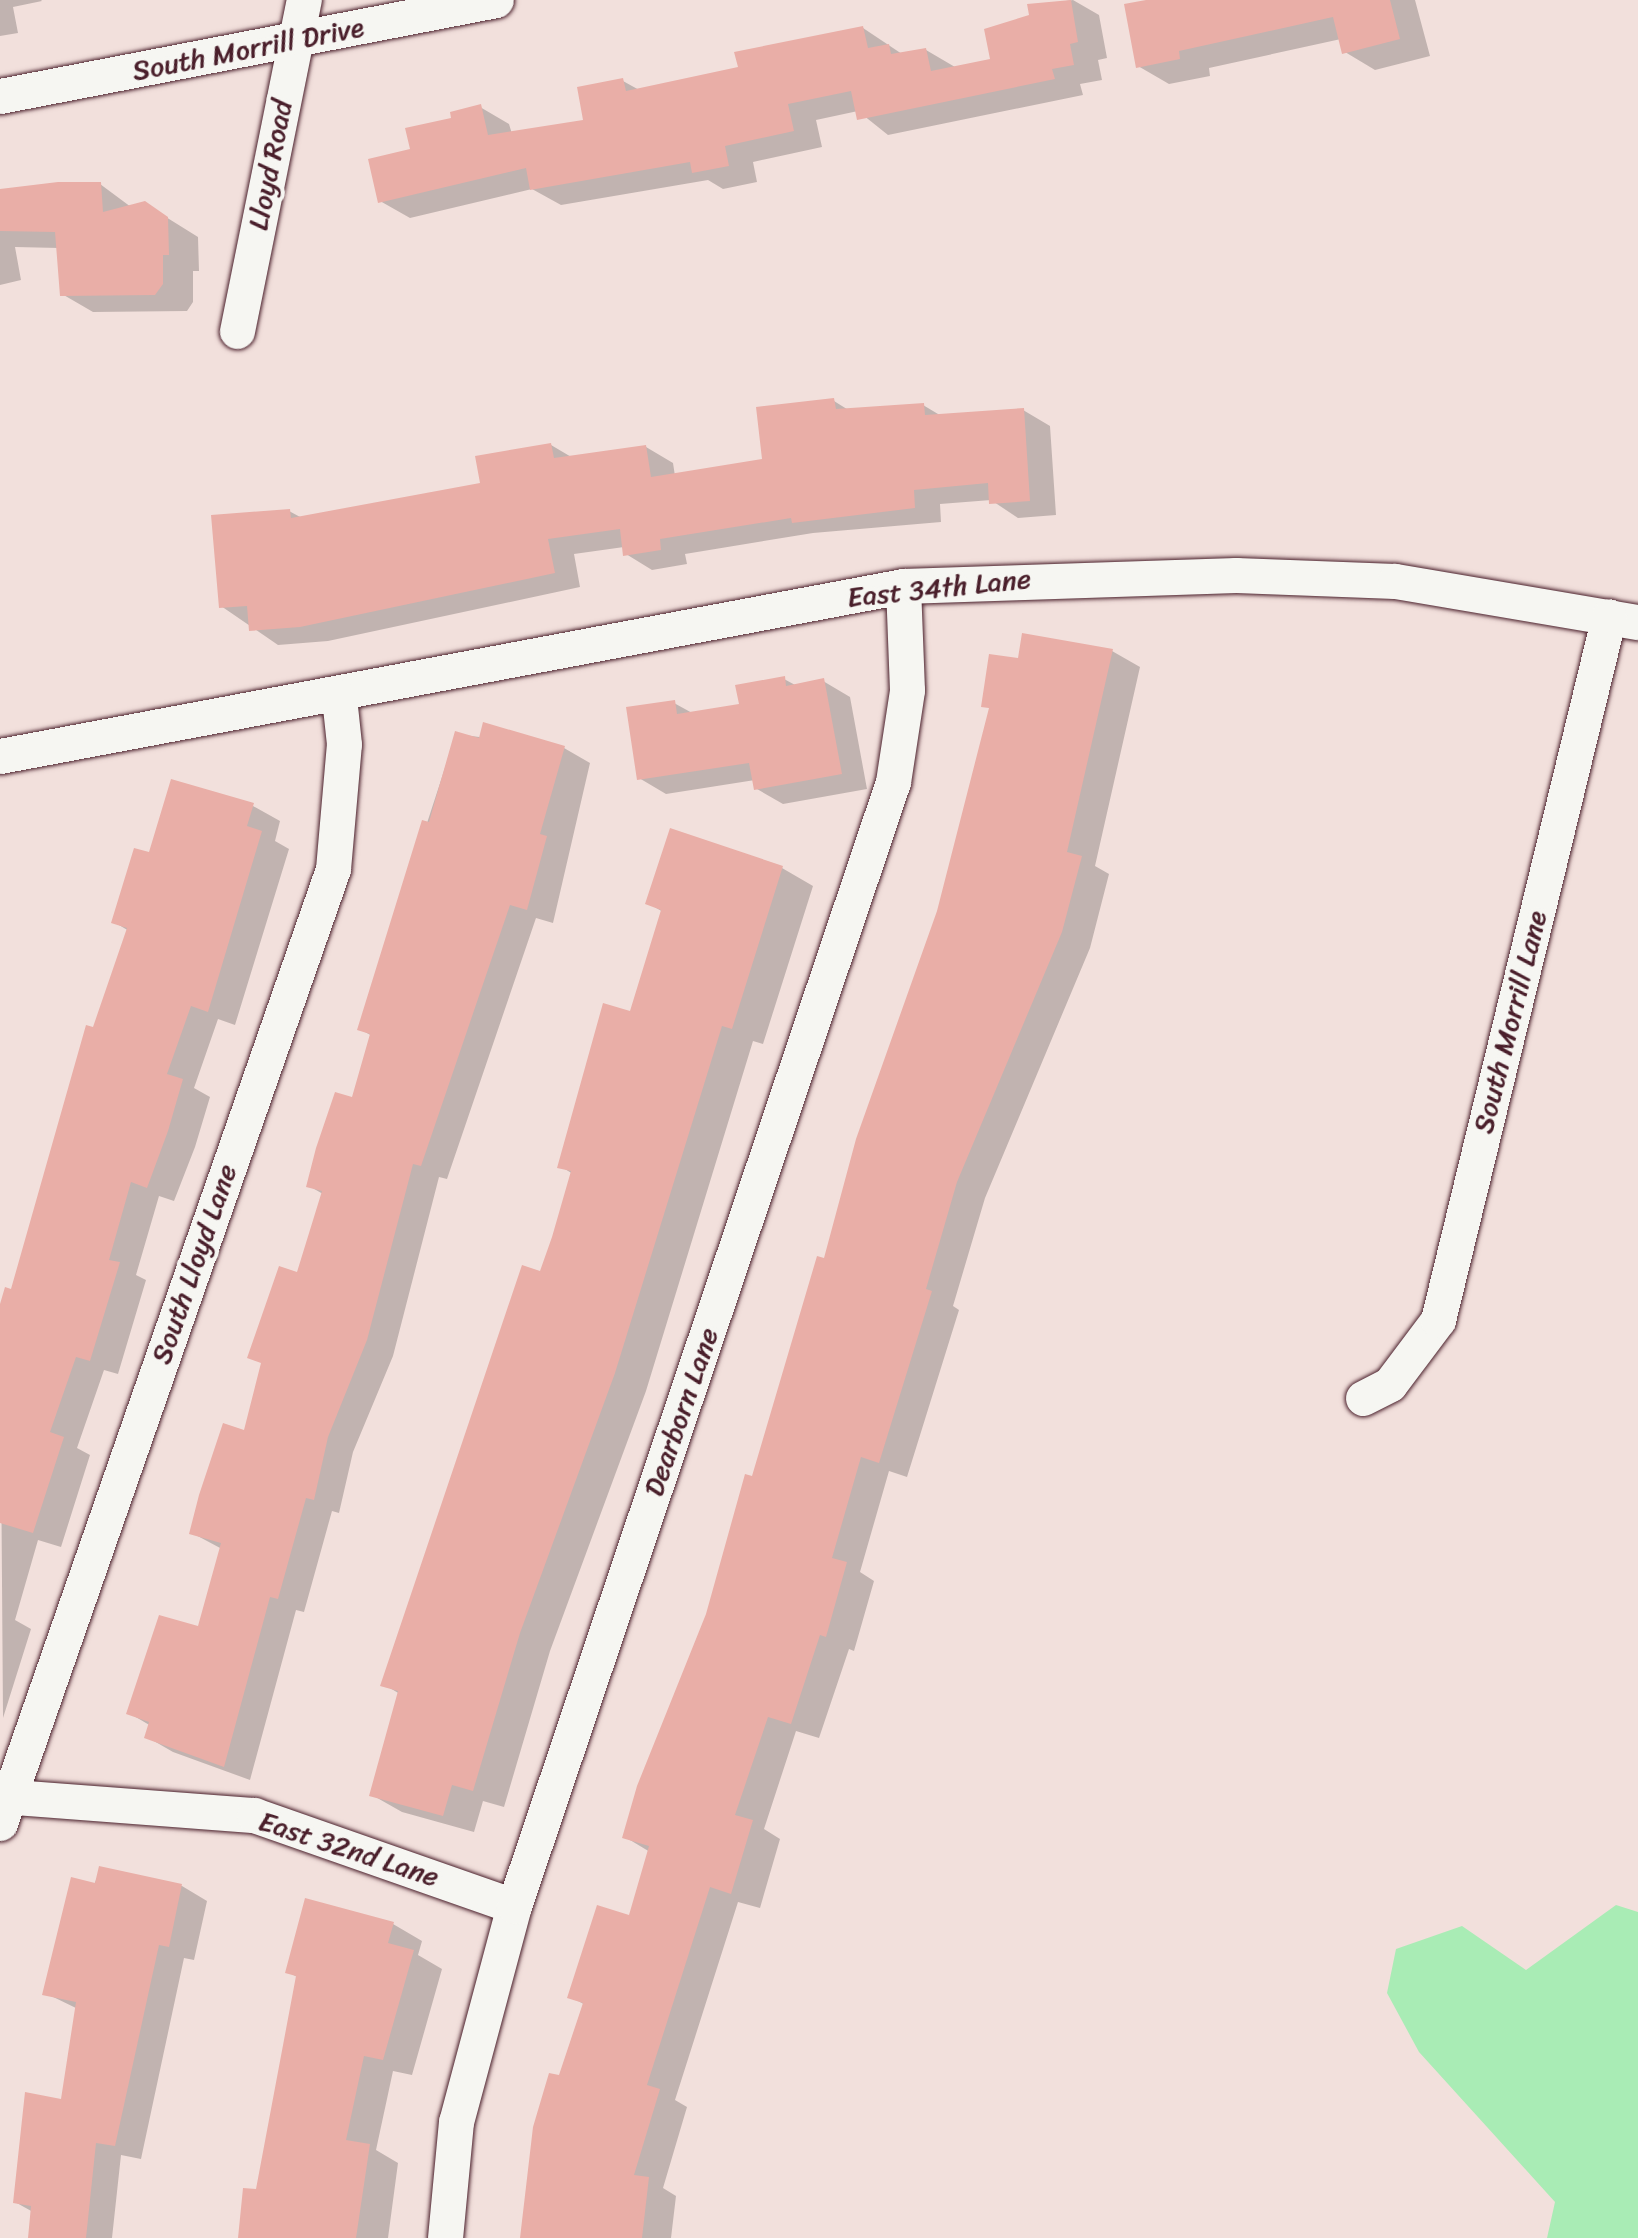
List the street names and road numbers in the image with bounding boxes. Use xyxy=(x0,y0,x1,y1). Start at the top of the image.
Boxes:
street label: South Morrill Drive xyxy=(129,10,367,88)
street label: Lloyd Road xyxy=(241,97,299,233)
street label: East 34th Lane xyxy=(845,562,1033,614)
street label: South Morrill Lane xyxy=(1466,907,1554,1137)
street label: South Lloyd Lane xyxy=(144,1160,244,1368)
street label: Dearborn Lane xyxy=(636,1323,726,1501)
street label: East 32nd Lane xyxy=(255,1804,443,1894)

